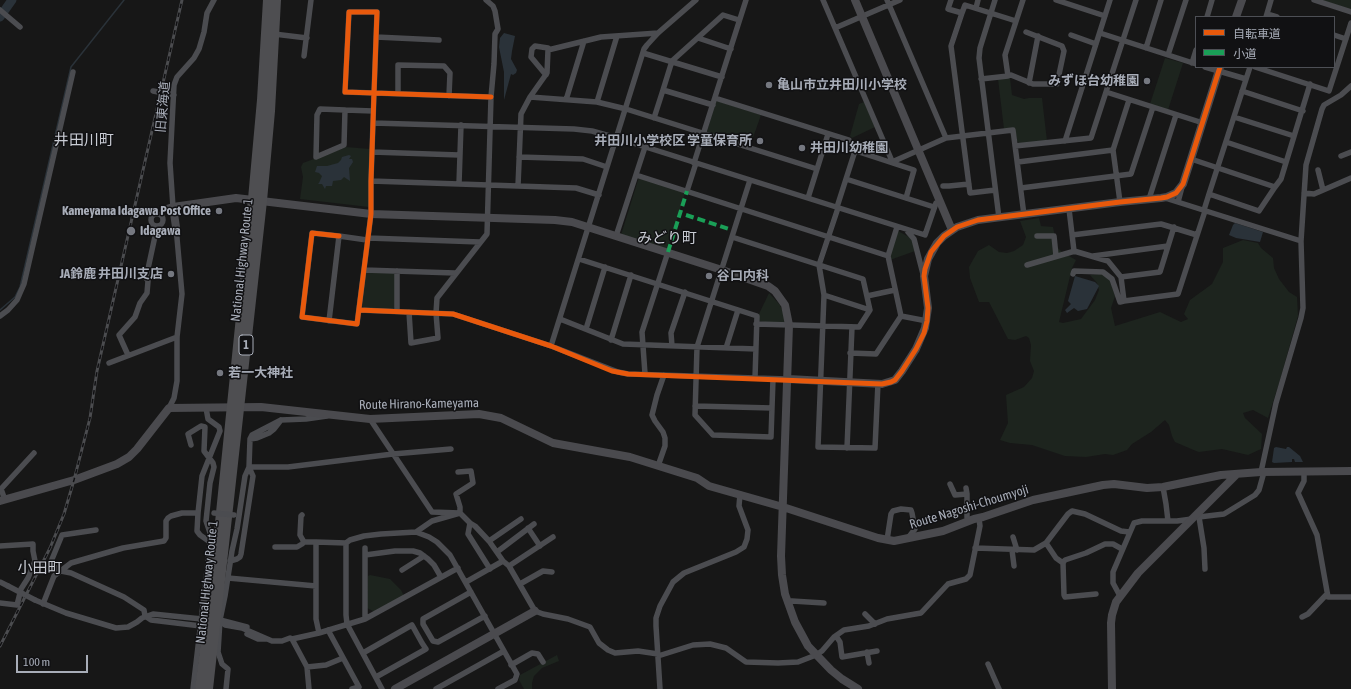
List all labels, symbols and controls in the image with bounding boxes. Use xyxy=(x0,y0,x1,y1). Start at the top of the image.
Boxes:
legend xyxy=(1195,16,1335,68)
text: 自転車道 xyxy=(1233,27,1281,41)
text: 小道 xyxy=(1233,47,1257,61)
place label: みずほ台幼稚園 xyxy=(1048,73,1139,89)
marker: みずほ台幼稚園 xyxy=(1142,76,1152,86)
place label: 亀山市立井田川小学校 xyxy=(777,77,907,93)
street label: 旧東海道 xyxy=(153,80,173,134)
marker: 亀山市立井田川小学校 xyxy=(764,80,774,90)
district label: 井田川町 xyxy=(54,131,114,149)
place label: 井田川小学校区 学童保育所 xyxy=(594,133,752,149)
marker: 井田川小学校区 学童保育所 xyxy=(755,136,765,146)
place label: 井田川幼稚園 xyxy=(810,140,888,156)
marker: 井田川幼稚園 xyxy=(797,143,807,153)
street label: National Highway Route 1 xyxy=(228,198,256,322)
place label: Kameyama Idagawa Post Office xyxy=(62,203,211,219)
marker: Kameyama Idagawa Post Office xyxy=(214,206,224,216)
place label: Idagawa xyxy=(140,223,181,239)
marker: Idagawa xyxy=(125,225,137,237)
district label: みどり町 xyxy=(637,229,697,247)
place label: JA鈴鹿 井田川支店 xyxy=(60,266,163,282)
place label: 谷口内科 xyxy=(717,268,769,284)
marker: JA鈴鹿 井田川支店 xyxy=(166,269,176,279)
marker: 谷口内科 xyxy=(704,271,714,281)
road number: 1 xyxy=(239,335,253,355)
place label: 若一大神社 xyxy=(228,365,293,381)
marker: 若一大神社 xyxy=(215,368,225,378)
street label: Route Hirano-Kameyama xyxy=(359,395,479,413)
street label: Route Nagoshi-Choumyoji xyxy=(908,481,1030,533)
street label: National Highway Route 1 xyxy=(193,520,221,644)
district label: 小田町 xyxy=(18,559,62,577)
scale bar xyxy=(18,647,90,673)
text: 100 m xyxy=(23,655,50,669)

